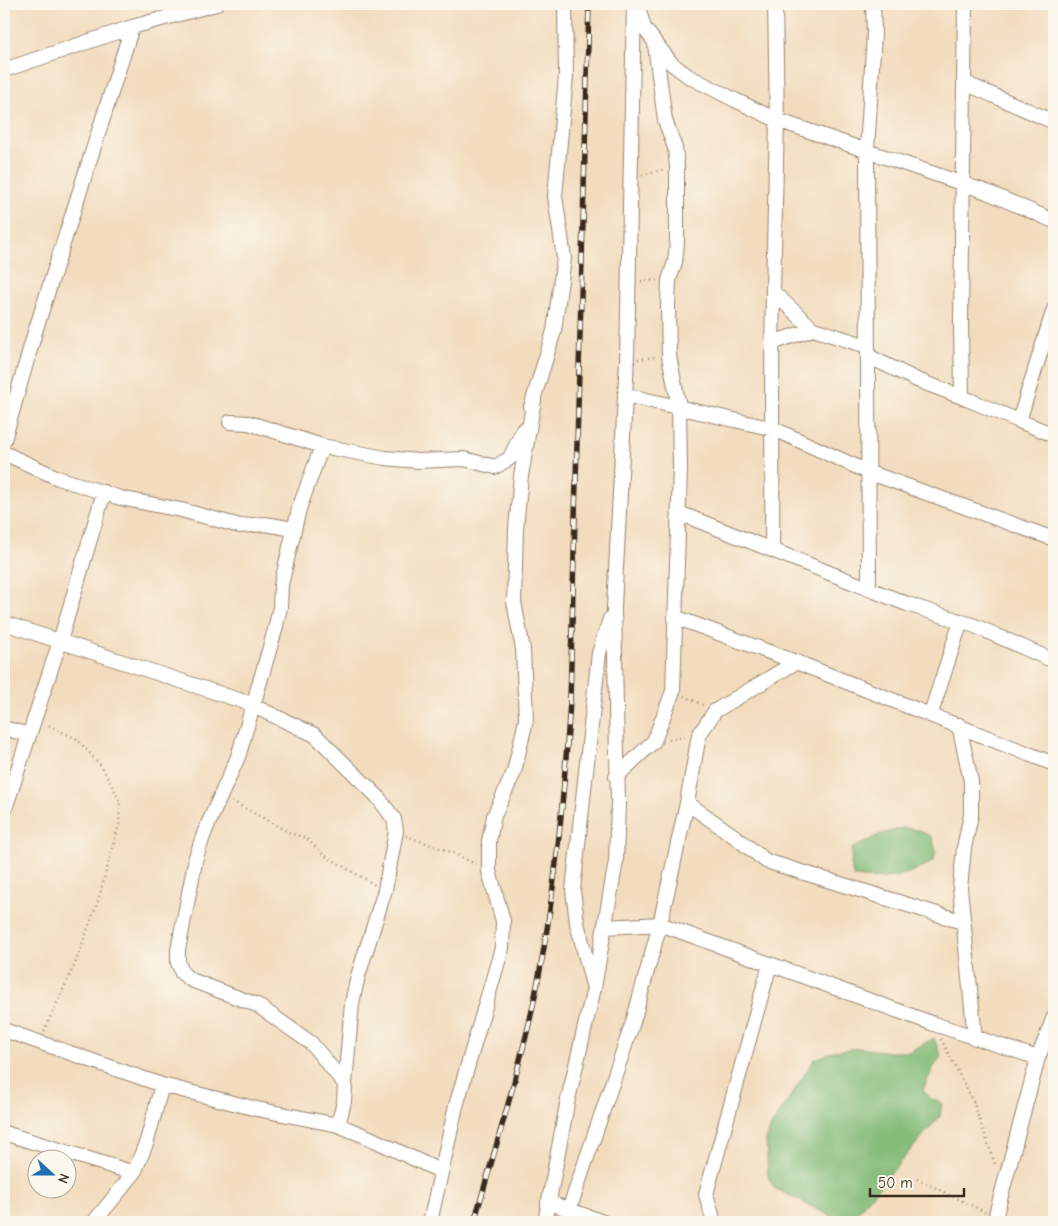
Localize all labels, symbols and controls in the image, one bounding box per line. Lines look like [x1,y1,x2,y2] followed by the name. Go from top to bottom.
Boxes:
[28,1148,78,1198] north arrow
[870,1166,964,1198] scale bar
[54,1171,73,1186] text: N
[878,1174,913,1192] text: 50 m

